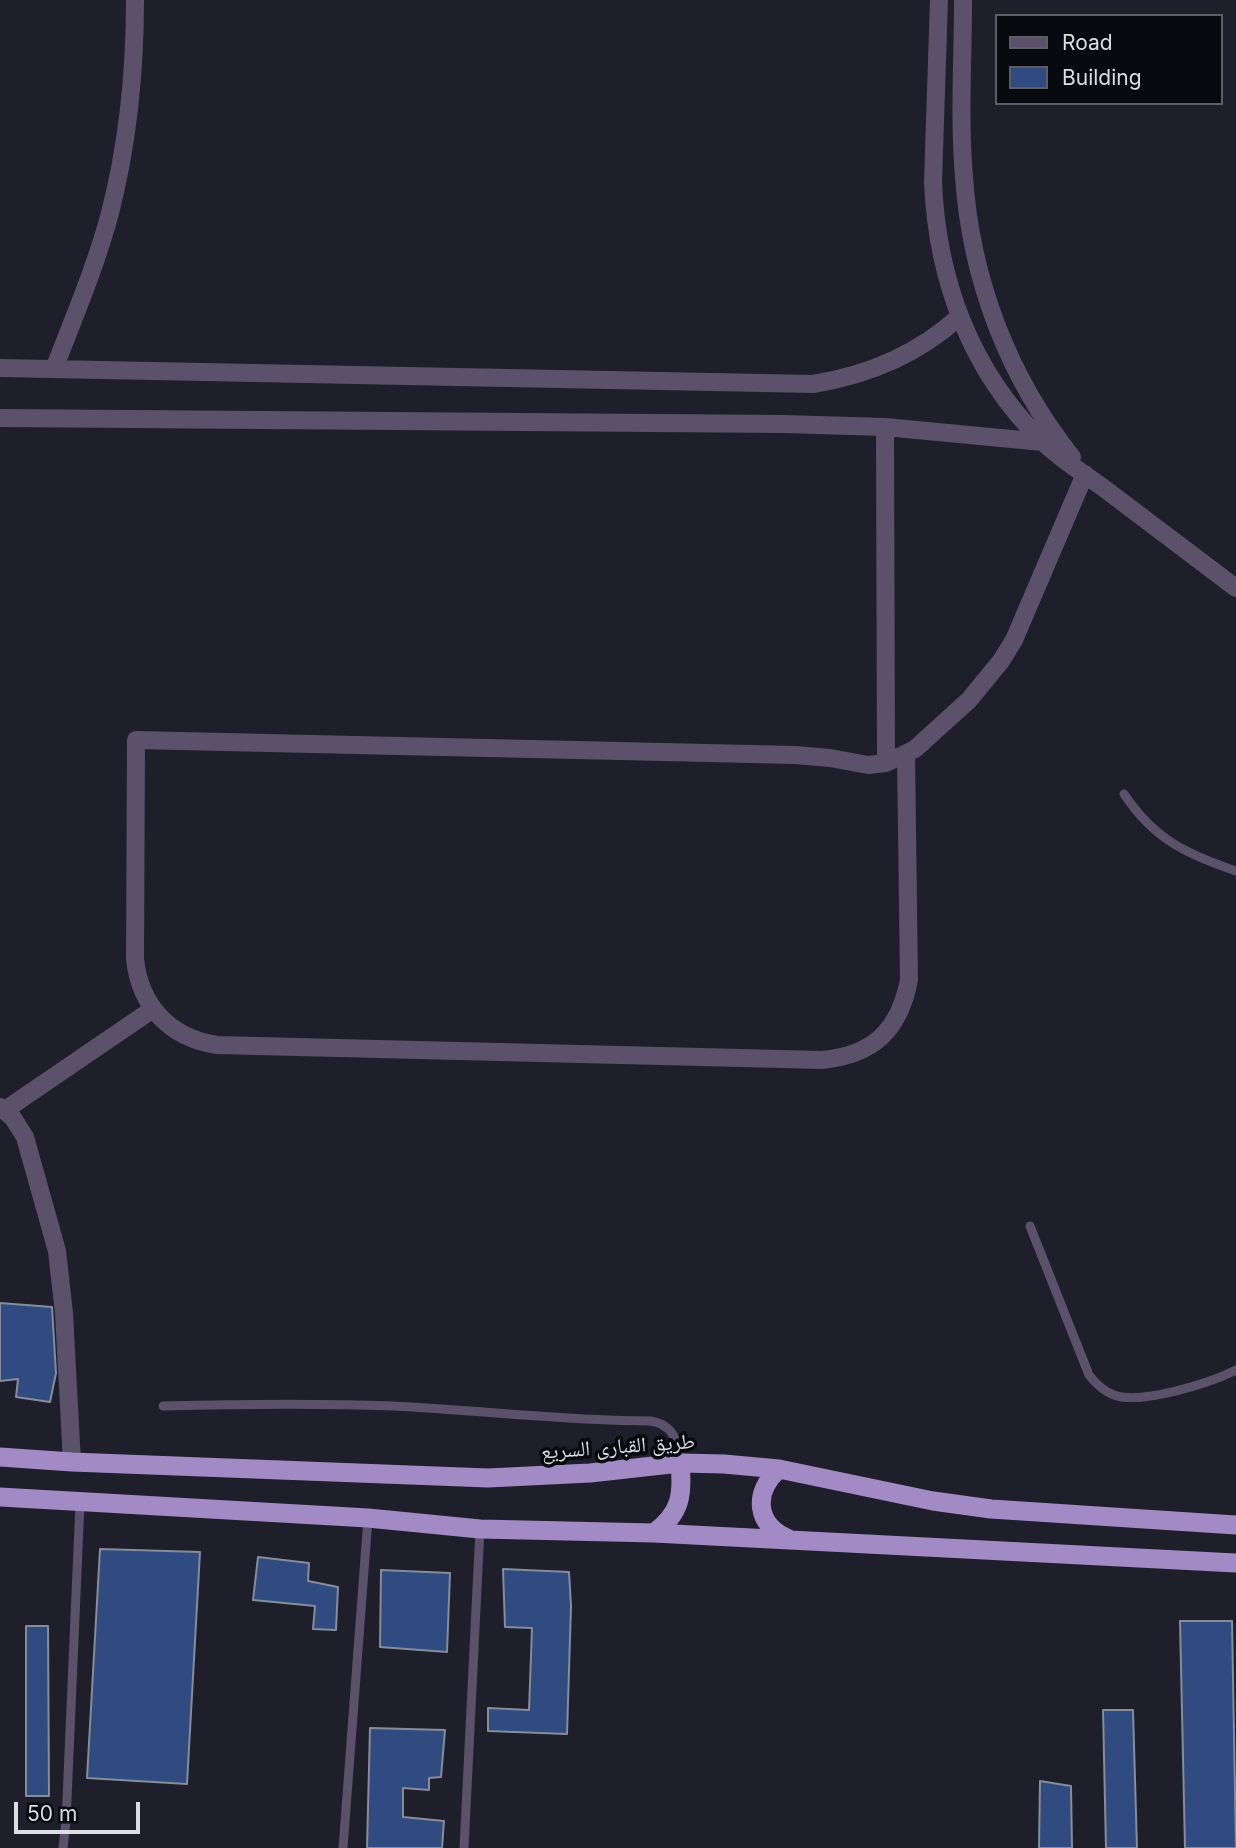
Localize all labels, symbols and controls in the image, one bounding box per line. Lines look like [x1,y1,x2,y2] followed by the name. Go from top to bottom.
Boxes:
[995,14,1222,105] legend
[1062,30,1113,55] text: Road
[1062,65,1142,90] text: Building
[540,1429,696,1465] street label: طريق القبارى السريع
[18,1788,144,1832] scale bar
[27,1801,77,1826] text: 50 m

